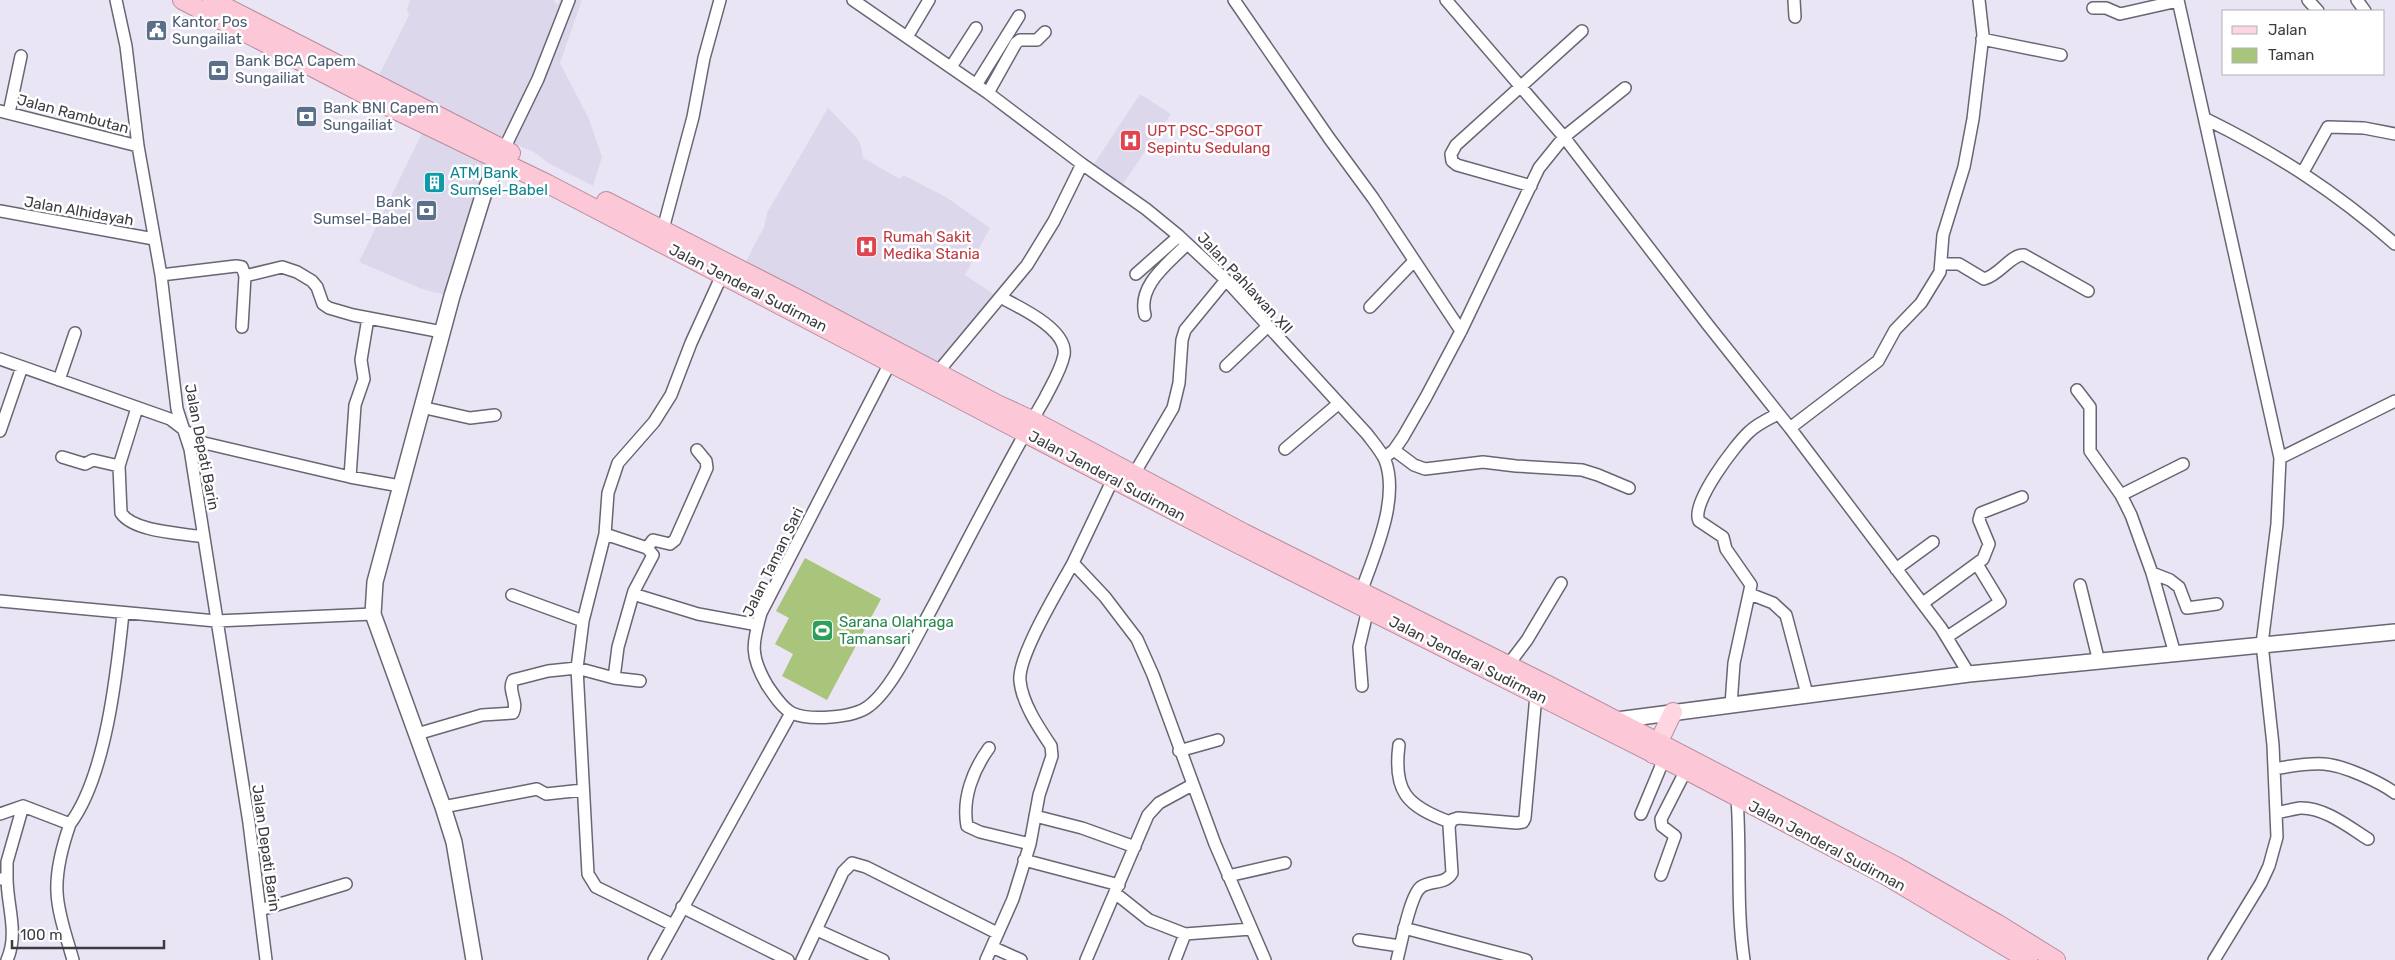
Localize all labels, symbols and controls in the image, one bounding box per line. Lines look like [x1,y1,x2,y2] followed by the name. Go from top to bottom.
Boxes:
[2222,10,2385,75] legend
[172,13,248,48] place label: Kantor Pos Sungailiat
[144,19,168,43] public building icon: Kantor Pos Sungailiat
[2268,21,2307,39] text: Jalan
[2268,46,2314,64] text: Taman
[235,52,356,87] place label: Bank BCA Capem Sungailiat
[207,58,231,82] bank icon: Bank BCA Capem Sungailiat
[15,90,131,138] street label: Jalan Rambutan
[323,99,439,134] place label: Bank BNI Capem Sungailiat
[295,105,319,129] bank icon: Bank BNI Capem Sungailiat
[1147,122,1271,157] place label: UPT PSC-SPGOT Sepintu Sedulang
[1119,128,1143,152] hospital icon: UPT PSC-SPGOT Sepintu Sedulang
[450,164,548,199] place label: ATM Bank Sumsel-Babel
[422,170,446,194] building icon: ATM Bank Sumsel-Babel
[23,193,135,229] street label: Jalan Alhidayah
[313,193,411,228] place label: Bank Sumsel-Babel
[415,199,439,223] bank icon: Bank Sumsel-Babel
[883,228,980,263] place label: Rumah Sakit Medika Stania
[1193,229,1297,337] street label: Jalan Pahlawan XII
[855,234,879,258] hospital icon: Rumah Sakit Medika Stania
[666,240,830,336] street label: Jalan Jenderal Sudirman
[181,382,223,512] street label: Jalan Depati Barin
[1025,427,1189,525] street label: Jalan Jenderal Sudirman
[739,505,807,619] street label: Jalan Taman Sari
[1386,612,1550,708] street label: Jalan Jenderal Sudirman
[839,613,954,648] place label: Sarana Olahraga Tamansari
[811,619,835,643] sports icon: Sarana Olahraga Tamansari
[248,783,284,913] street label: Jalan Depati Barin
[1745,797,1909,895] street label: Jalan Jenderal Sudirman
[12,918,165,950] scale bar
[20,926,62,944] text: 100 m

